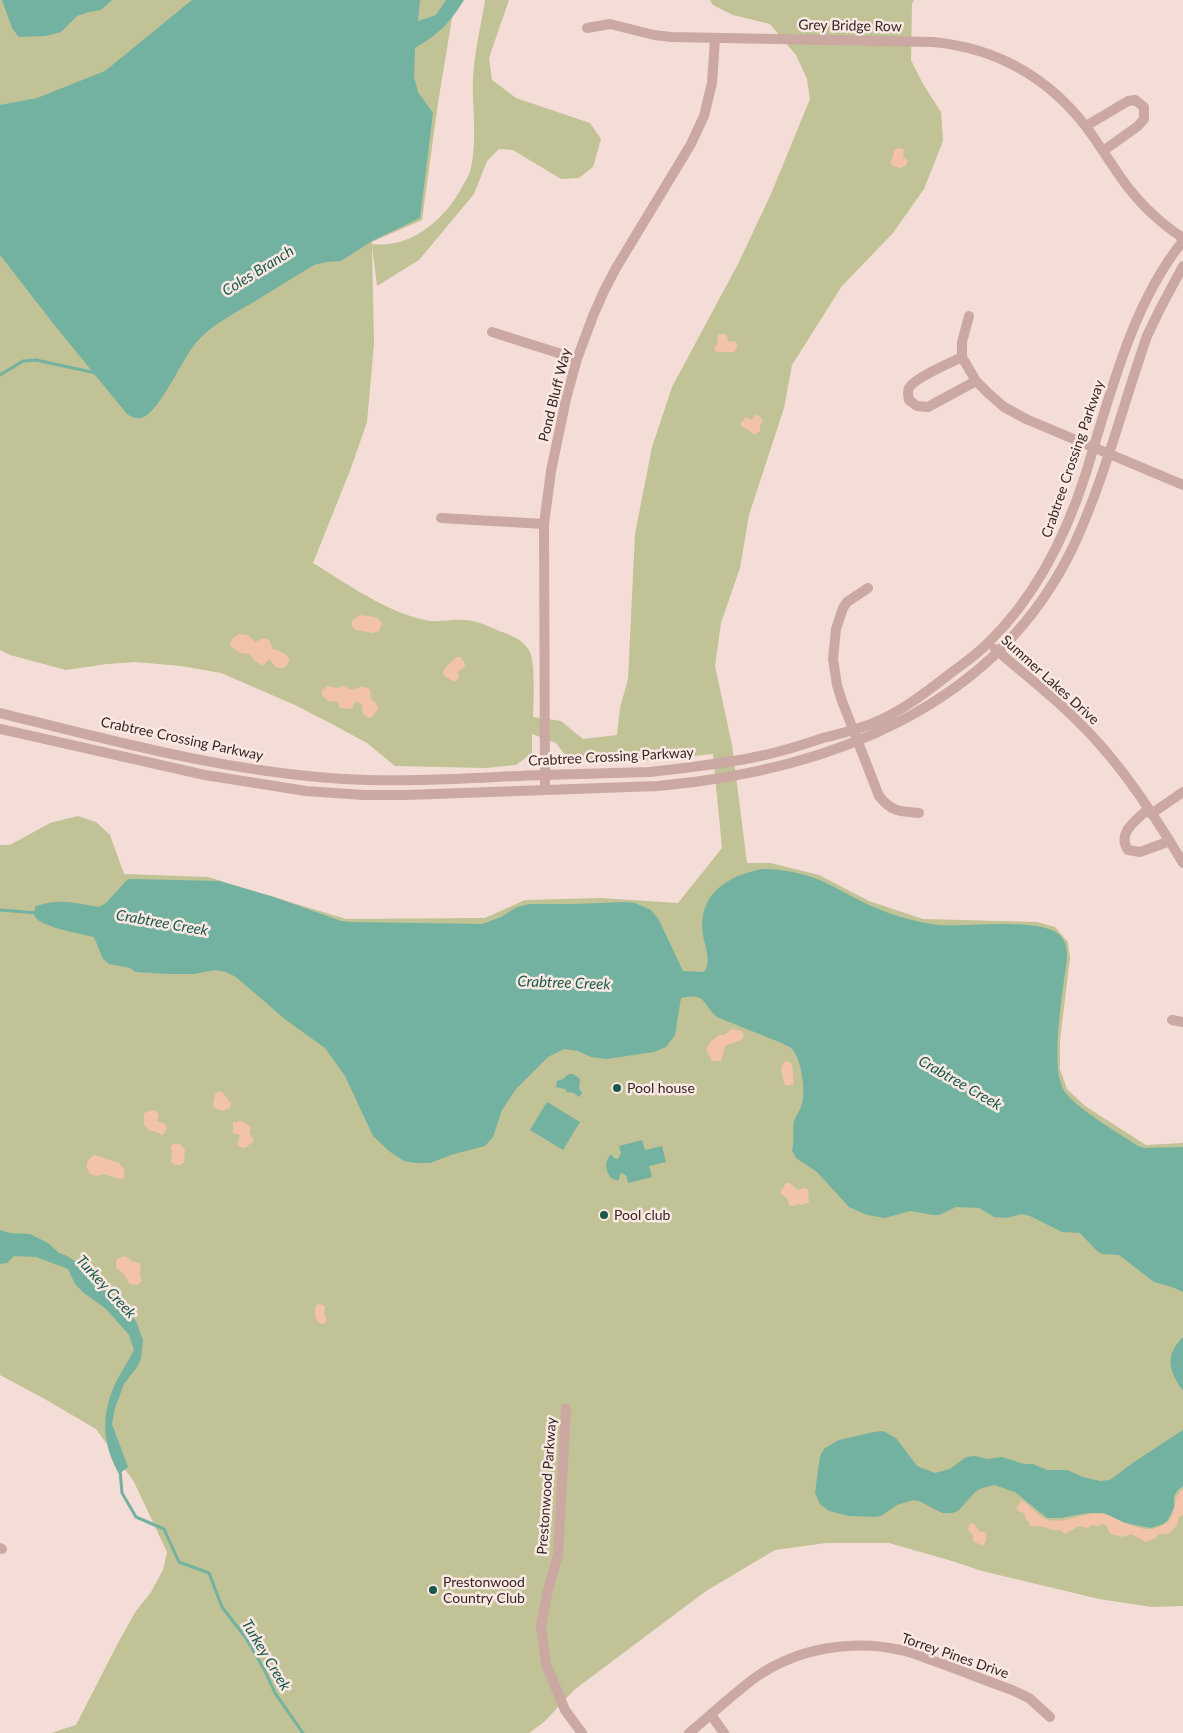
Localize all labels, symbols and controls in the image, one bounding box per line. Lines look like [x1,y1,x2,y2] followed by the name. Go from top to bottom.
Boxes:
[798,17,902,35] street label: Grey Bridge Row
[219,242,297,300] water label: Coles Branch
[535,346,575,444] street label: Pond Bluff Way
[1038,378,1108,540] street label: Crabtree Crossing Parkway
[998,632,1102,728] street label: Summer Lakes Drive
[99,714,265,764] street label: Crabtree Crossing Parkway
[528,744,694,770] street label: Crabtree Crossing Parkway
[115,906,209,940] water label: Crabtree Creek
[517,972,611,994] water label: Crabtree Creek
[915,1052,1005,1114] water label: Crabtree Creek
[627,1080,695,1096] place label: Pool house
[611,1082,623,1094] marker: Pool house
[614,1207,670,1223] place label: Pool club
[598,1209,610,1221] marker: Pool club
[72,1252,140,1322] water label: Turkey Creek
[534,1417,560,1555] street label: Prestonwood Parkway
[443,1574,525,1606] place label: Prestonwood Country Club
[427,1584,439,1596] marker: Prestonwood Country Club
[238,1616,294,1694] water label: Turkey Creek
[899,1630,1011,1682] street label: Torrey Pines Drive

